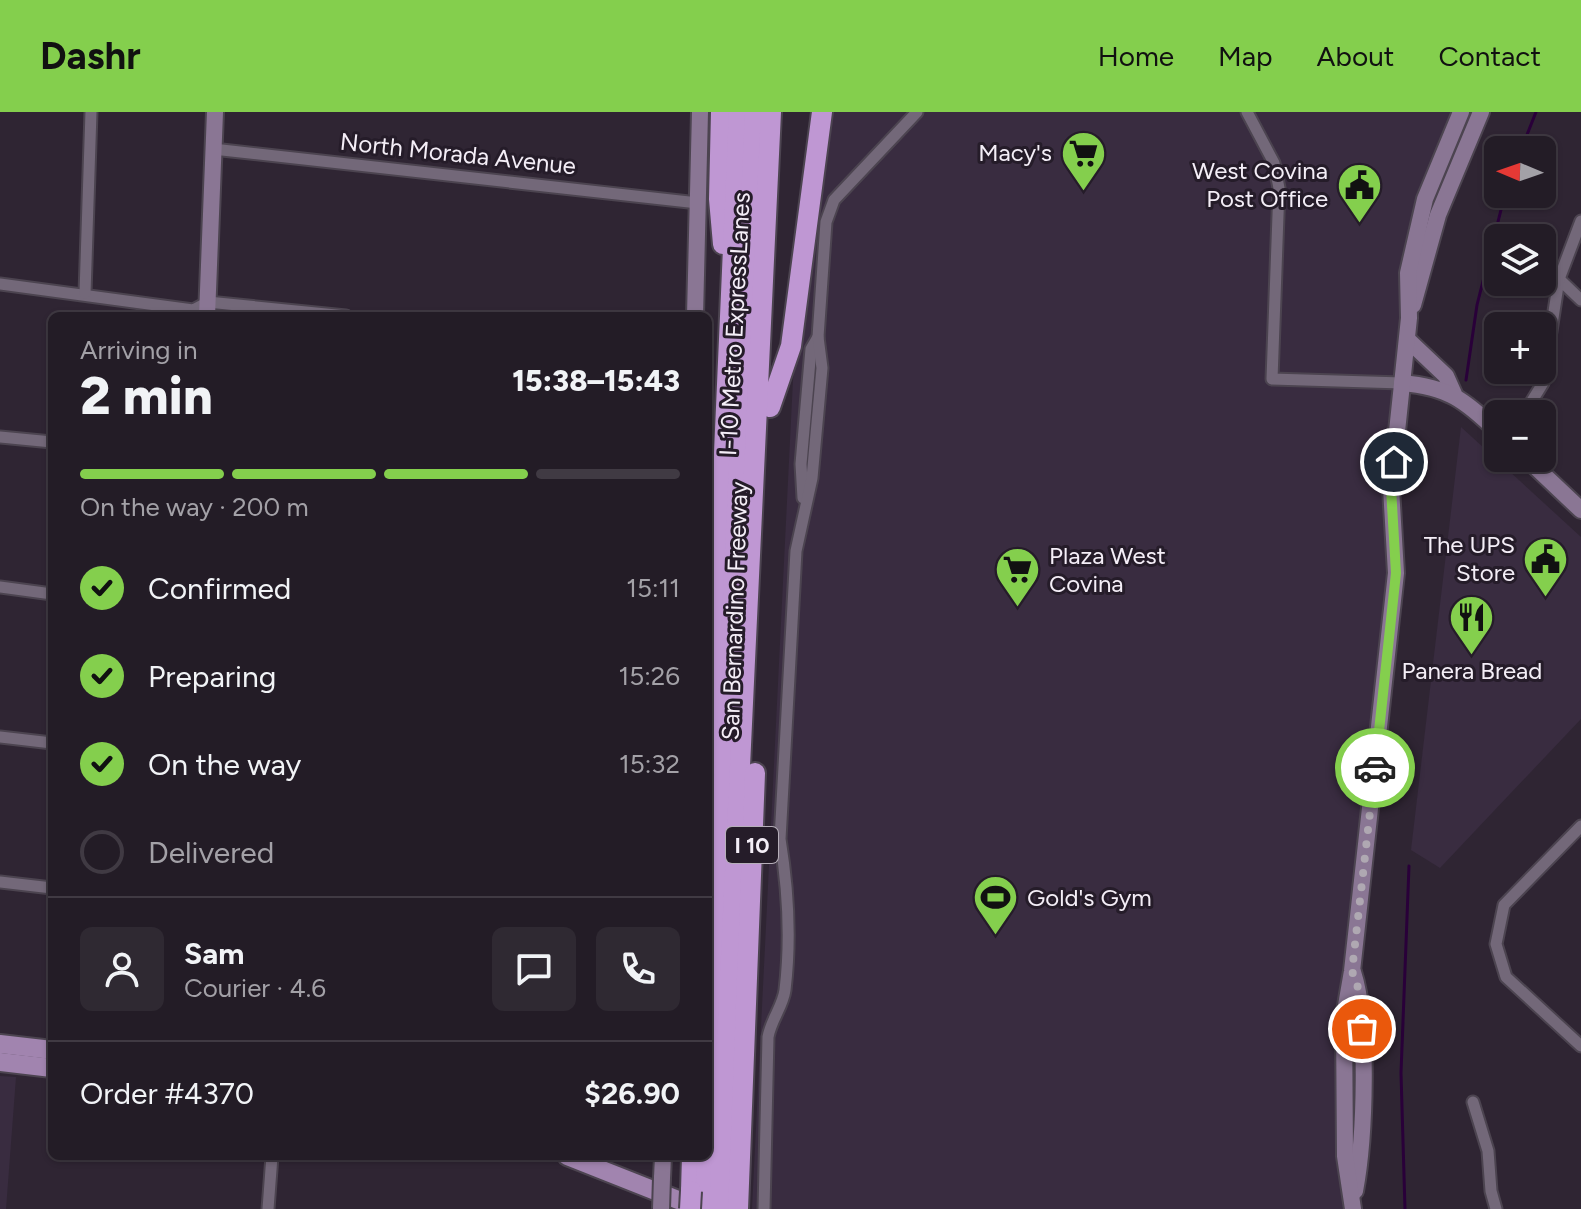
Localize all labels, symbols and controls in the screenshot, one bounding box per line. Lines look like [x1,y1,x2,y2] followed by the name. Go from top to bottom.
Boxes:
[40,33,141,79] text: Dashr
[1098,39,1174,73] text: Home
[1218,39,1273,73] text: Map
[1317,39,1394,73] text: About
[1438,39,1541,73] text: Contact
[339,127,577,180] street label: North Morada Avenue
[1059,129,1107,192] supermarket icon: Macy's
[1484,136,1556,208] north arrow
[1484,136,1556,472] map controls
[978,138,1052,167] place label: Macy's
[1192,156,1328,213] place label: West Covina Post Office
[1335,161,1383,224] public building icon: West Covina Post Office
[713,191,756,457] street label: I-10 Metro ExpressLanes
[1484,224,1556,296] button: layers
[1484,312,1556,384] button: +
[80,334,198,366] text: Arriving in
[512,362,680,399] text: 15:38–15:43
[80,365,213,427] text: 2 min
[1484,400,1556,472] button: −
[1360,428,1428,496] pin
[1372,440,1416,484] icon: home
[715,481,754,741] street label: San Bernardino Freeway
[80,491,309,523] text: On the way · 200 m
[1424,530,1515,587] place label: The UPS Store
[1522,535,1570,598] public building icon: The UPS Store
[1049,541,1166,598] place label: Plaza West Covina
[994,546,1042,609] supermarket icon: Plaza West Covina
[80,566,124,610] icon: check
[148,570,291,607] text: Confirmed
[626,572,680,604] text: 15:11
[1448,593,1496,656] restaurant icon: Panera Bread
[80,654,124,698] icon: check
[1402,656,1542,685] place label: Panera Bread
[148,658,276,695] text: Preparing
[618,660,680,692] text: 15:26
[1335,728,1415,808] courier
[80,742,124,786] icon: check
[148,746,301,783] text: On the way
[1353,746,1397,790] icon: car
[619,748,680,780] text: 15:32
[726,827,778,863] road number: I 10
[148,834,274,871] text: Delivered
[972,874,1020,937] sports icon: Gold's Gym
[1027,883,1152,912] place label: Gold's Gym
[80,927,164,1011] button: person
[492,927,576,1011] button: chat
[596,927,680,1011] button: phone
[184,935,244,972] text: Sam
[184,972,326,1004] text: Courier · 4.6
[1328,995,1396,1063] pin
[1340,1007,1384,1051] icon: bag
[80,1075,254,1112] text: Order #4370
[584,1075,680,1112] text: $26.90

